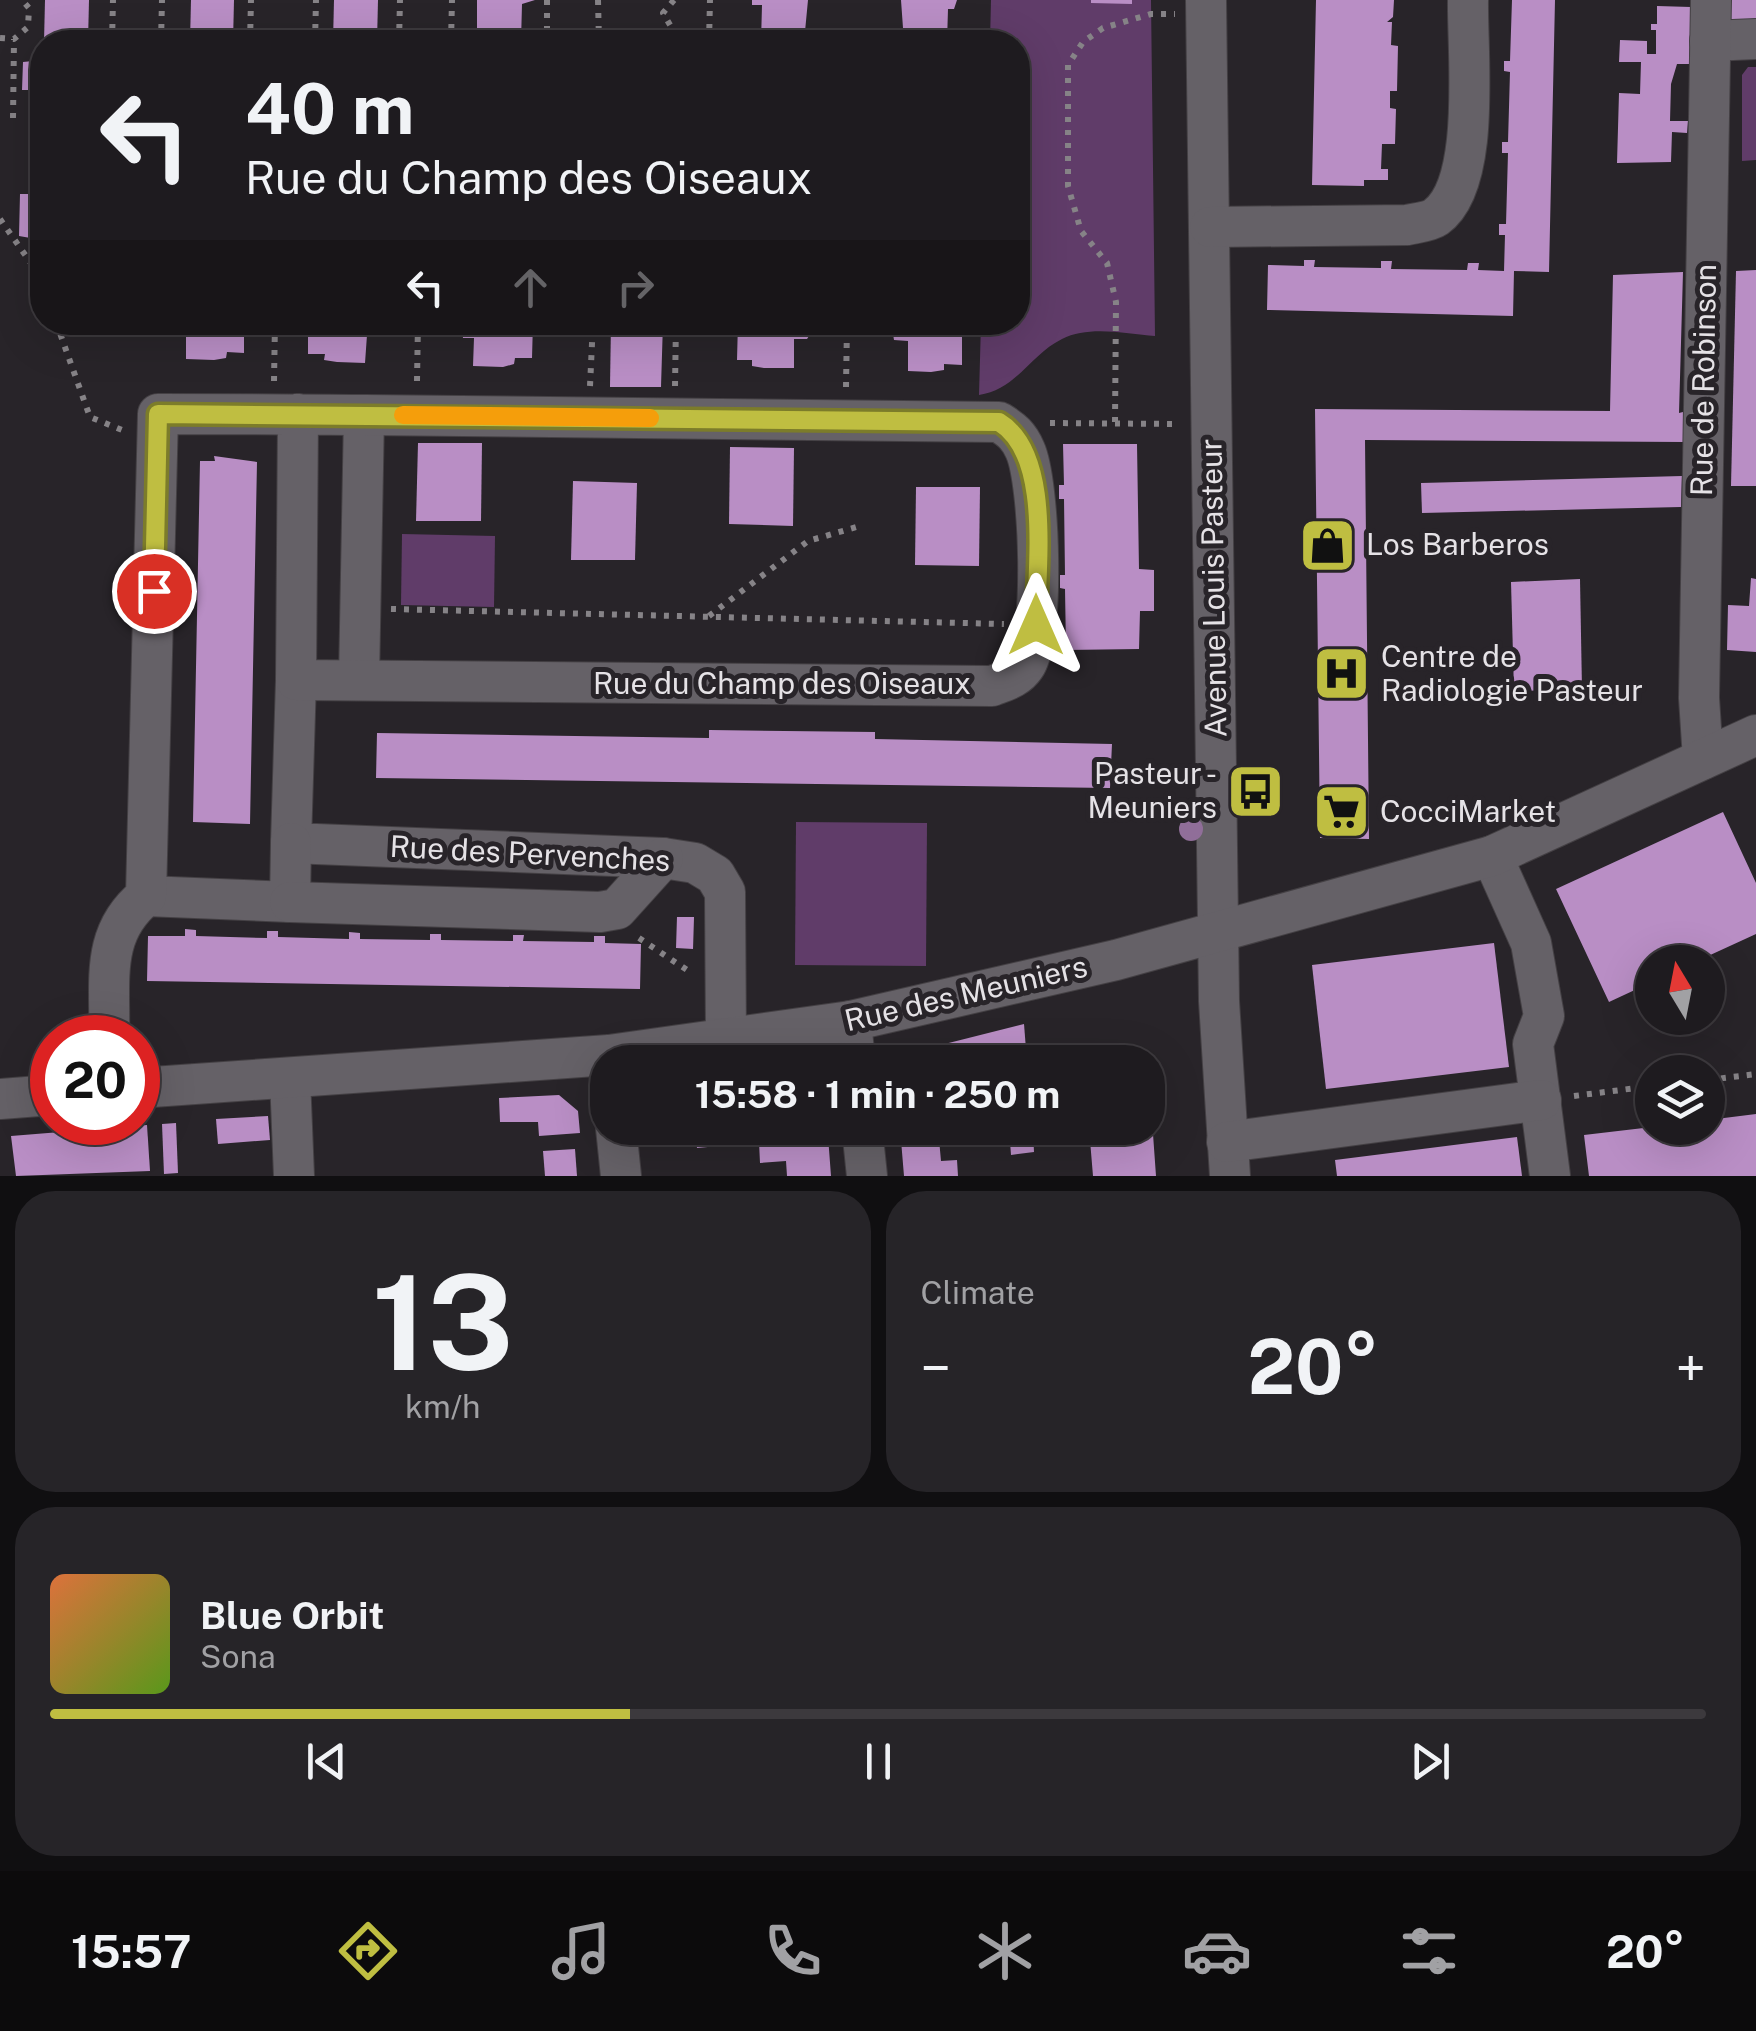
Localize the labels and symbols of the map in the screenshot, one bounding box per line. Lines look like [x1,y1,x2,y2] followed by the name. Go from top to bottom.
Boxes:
[1683,264,1723,496] street label: Rue de Robinson
[1192,438,1234,738] street label: Avenue Louis Pasteur
[1297,515,1357,575] shop icon: Los Barberos
[1366,526,1549,562] place label: Los Barberos
[112,549,197,634] pin
[984,573,1088,677] position arrow
[1381,638,1643,708] place label: Centre de Radiologie Pasteur
[1312,644,1372,704] hospital icon: Centre de Radiologie Pasteur
[593,665,971,701] street label: Rue du Champ des Oiseaux
[1088,755,1217,825] place label: Pasteur - Meuniers
[1226,761,1286,821] bus stop icon: Pasteur - Meuniers
[1311,782,1371,842] supermarket icon: CocciMarket
[1380,793,1556,829] place label: CocciMarket
[389,828,671,878] street label: Rue des Pervenches
[1635,945,1725,1035] north arrow
[841,948,1091,1038] street label: Rue des Meuniers
[30,1015,160,1145] speed limit sign: 20

